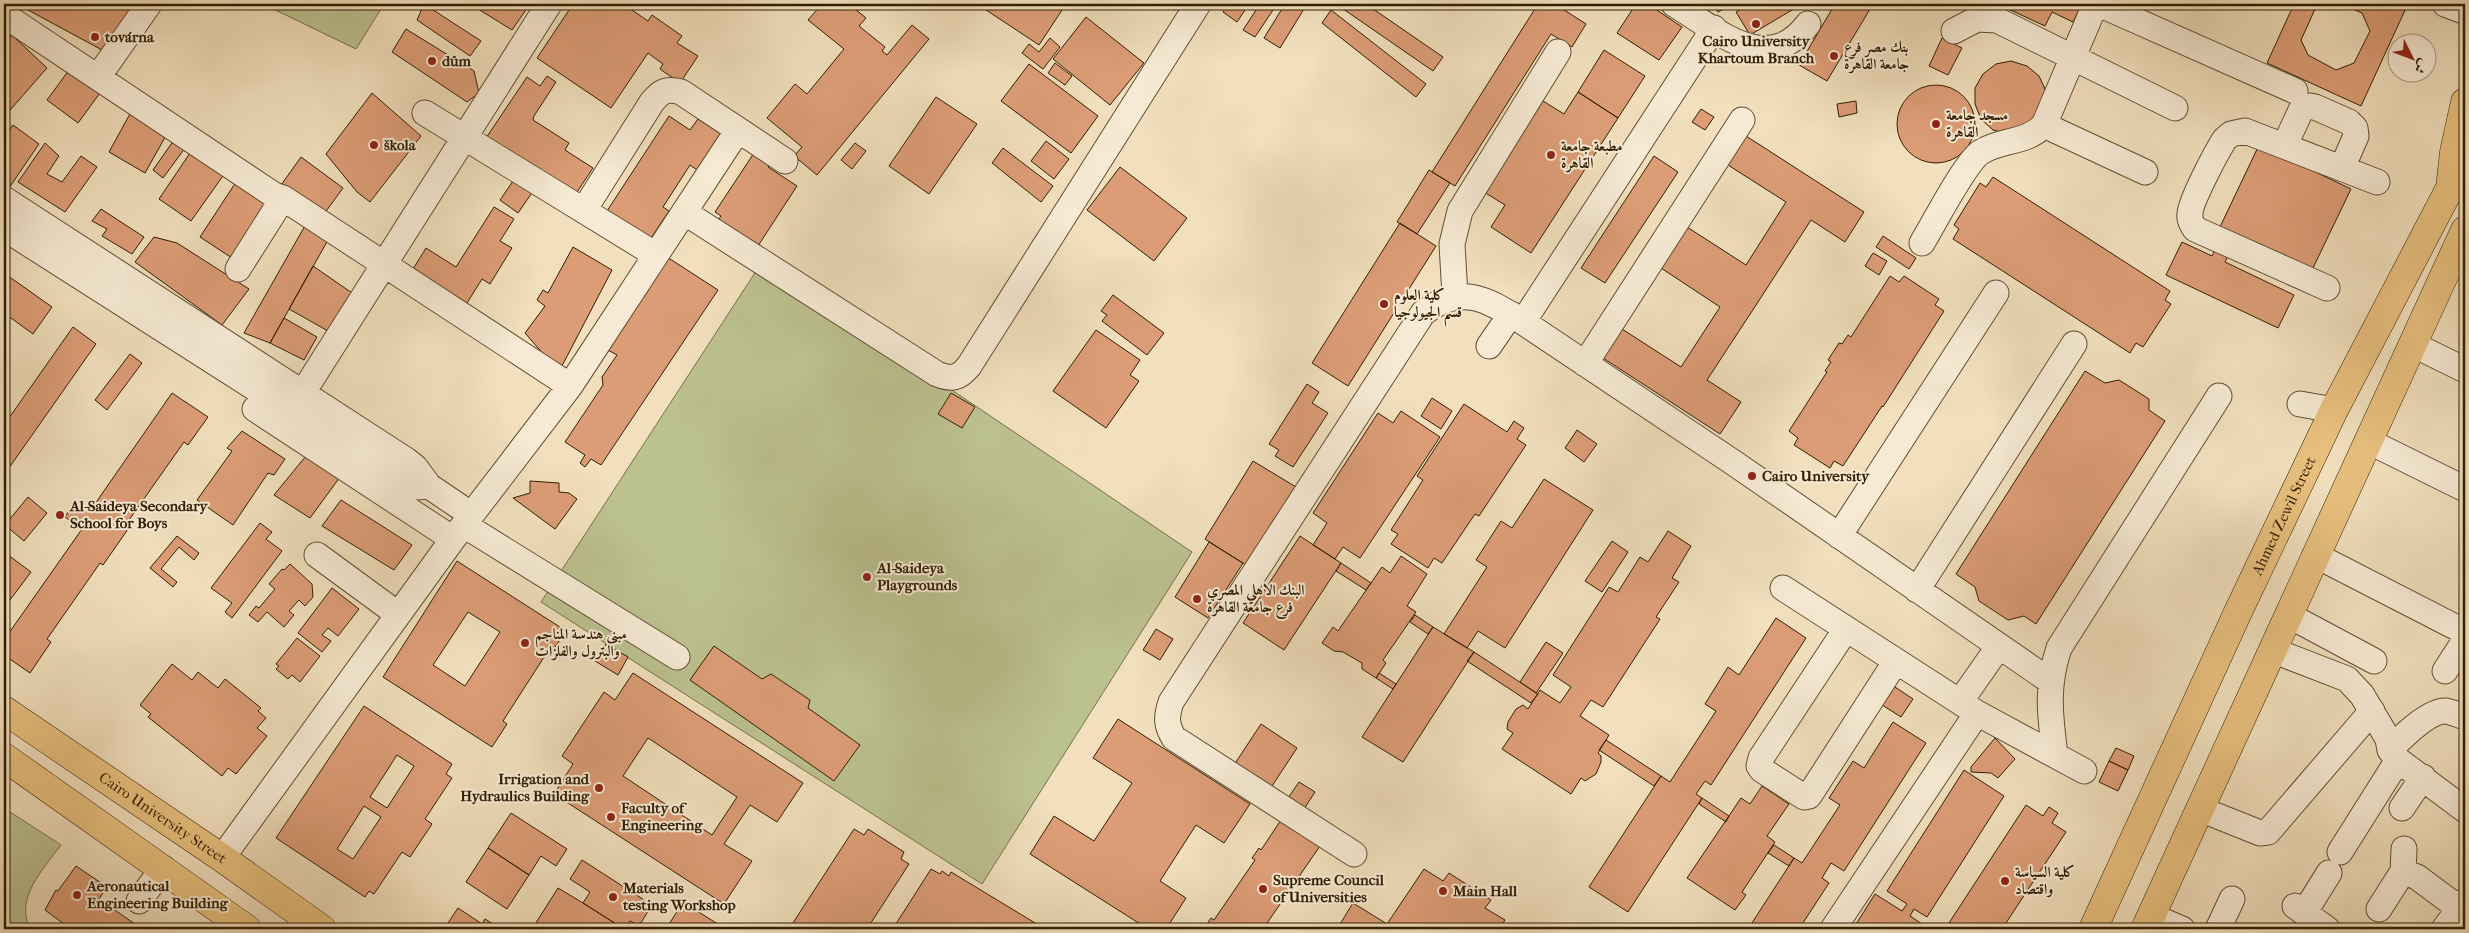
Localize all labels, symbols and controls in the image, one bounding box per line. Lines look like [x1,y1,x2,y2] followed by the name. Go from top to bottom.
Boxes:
[1750,18,1762,30] marker: Cairo University Khartoum Branch
[104,28,155,46] place label: továrna
[89,31,101,43] marker: továrna
[1698,32,1815,67] place label: Cairo University Khartoum Branch
[2386,32,2436,82] north arrow
[1844,38,1909,74] place label: بنك مصر فرع جامعة القاهرة
[1828,50,1840,62] marker: بنك مصر فرع جامعة القاهرة
[442,52,472,70] place label: dům
[426,55,438,67] marker: dům
[2410,56,2432,77] text: ش
[1946,106,2008,142] place label: مسجد جامعة القاهرة
[1930,118,1942,130] marker: مسجد جامعة القاهرة
[384,136,417,154] place label: škola
[1561,137,1623,173] place label: مطبعة جامعة القاهرة
[368,139,380,151] marker: škola
[1545,149,1557,161] marker: مطبعة جامعة القاهرة
[1394,286,1462,327] place label: كلية العلوم قسم الجيولوجيا
[1378,298,1390,310] marker: كلية العلوم قسم الجيولوجيا
[2247,453,2320,579] street label: Ahmed Zewil Street
[1762,467,1870,485] place label: Cairo University
[1746,470,1758,482] marker: Cairo University
[69,497,209,532] place label: Al-Saideya Secondary School for Boys
[54,509,66,521] marker: Al-Saideya Secondary School for Boys
[876,559,958,594] place label: Al-Saideya Playgrounds
[861,571,873,583] marker: Al-Saideya Playgrounds
[1207,581,1305,619] place label: البنك الاهلي المصري فرع جامعة القاهرة
[1191,593,1203,605] marker: البنك الاهلي المصري فرع جامعة القاهرة
[535,625,627,661] place label: مبنى هندسة المناجم والبترول والفلزات
[519,637,531,649] marker: مبنى هندسة المناجم والبترول والفلزات
[96,768,231,868] street label: Cairo University Street
[460,770,590,805] place label: Irrigation and Hydraulics Building
[593,782,605,794] marker: Irrigation and Hydraulics Building
[620,799,703,834] place label: Faculty of Engineering
[605,811,617,823] marker: Faculty of Engineering
[2015,863,2075,898] place label: كلية السياسة واقتصاد
[1273,871,1385,906] place label: Supreme Council of Universities
[1999,875,2011,887] marker: كلية السياسة واقتصاد
[86,877,229,912] place label: Aeronautical Engineering Building
[622,879,736,914] place label: Materials testing Workshop
[1452,882,1518,900] place label: Main Hall
[1257,883,1269,895] marker: Supreme Council of Universities
[1437,885,1449,897] marker: Main Hall
[71,889,83,901] marker: Aeronautical Engineering Building
[607,891,619,903] marker: Materials testing Workshop

